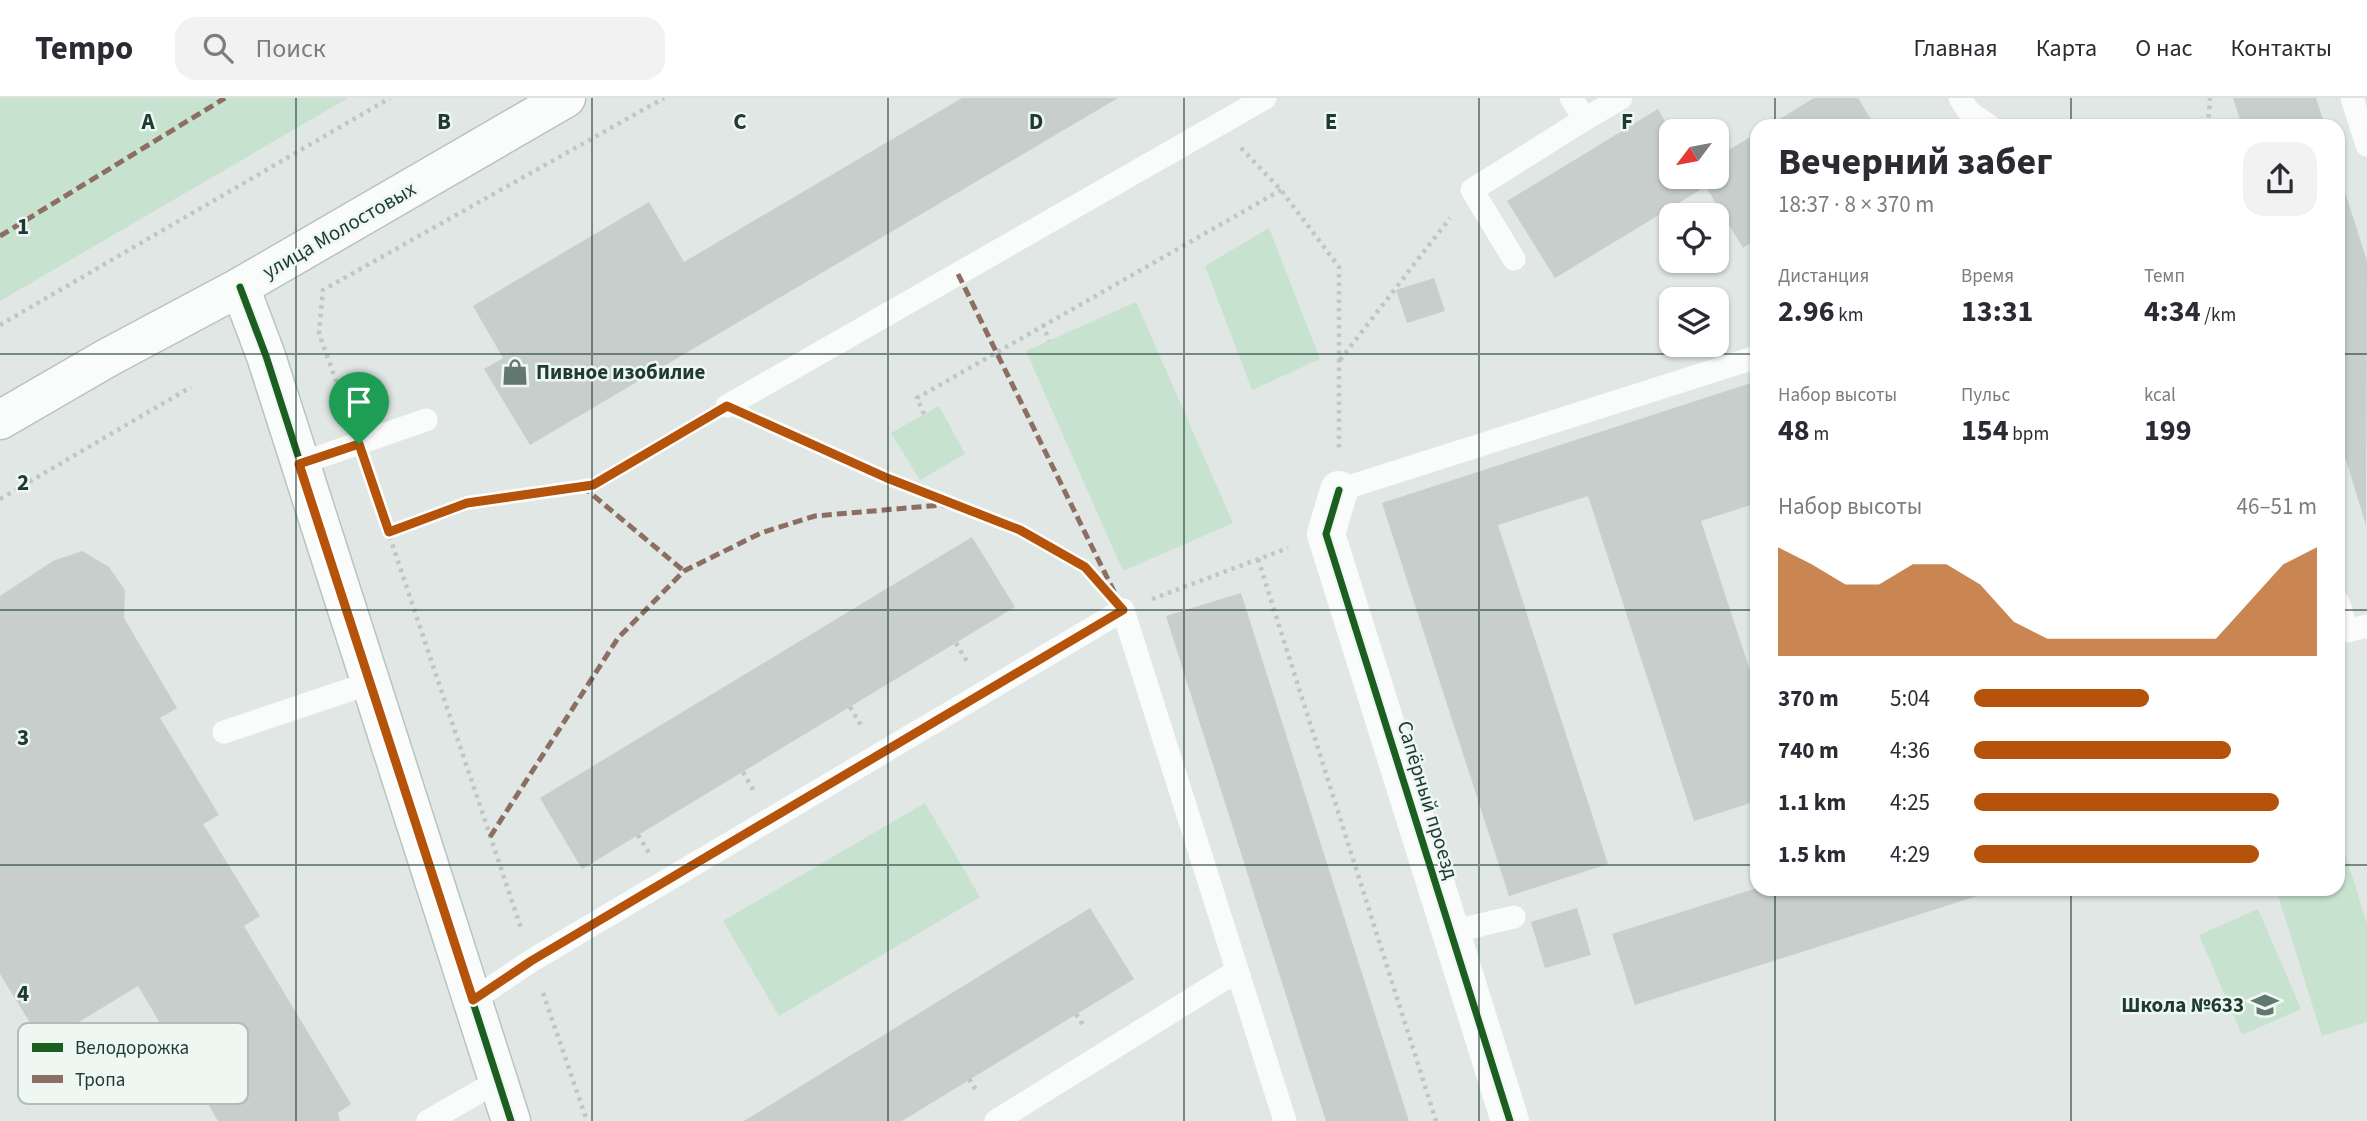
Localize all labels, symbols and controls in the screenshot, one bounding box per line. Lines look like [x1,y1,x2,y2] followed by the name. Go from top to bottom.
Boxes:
[175,17,665,80] search box
[35,25,133,72] text: Tempo
[199,29,237,67] icon: search
[255,30,326,67] text: Поиск
[1913,31,1998,66] text: Главная
[2036,31,2097,66] text: Карта
[2135,31,2192,66] text: О нас
[2230,31,2332,66] text: Контакты
[140,105,155,138] text: A
[437,105,451,138] text: B
[733,105,747,138] text: C
[1029,105,1043,138] text: D
[1325,105,1337,138] text: E
[1621,105,1633,138] text: F
[1659,119,1729,189] north arrow
[1659,119,1729,357] map controls
[1778,135,2053,189] text: Вечерний забег
[2243,142,2317,216] button: share
[257,174,422,286] street label: улица Молостовых
[1778,188,1934,221] text: 18:37 · 8 × 370 m
[1659,203,1729,273] button: locate
[17,210,29,243] text: 1
[1778,263,1869,290] text: Дистанция
[1961,263,2014,290] text: Время
[2144,263,2185,290] text: Темп
[1659,287,1729,357] button: layers
[1778,290,1835,333] text: 2.96
[1961,290,2033,333] text: 13:31
[2144,290,2201,333] text: 4:34
[1835,302,1864,329] text: km
[2201,302,2236,329] text: /km
[500,357,530,387] shop icon: Пивное изобилие
[536,357,705,387] place label: Пивное изобилие
[329,372,389,444] pin
[1778,382,1897,409] text: Набор высоты
[1961,382,2010,409] text: Пульс
[2144,382,2176,409] text: kcal
[340,383,378,421] icon: arrive
[1778,409,1810,452] text: 48
[1961,409,2009,452] text: 154
[2144,409,2192,452] text: 199
[1810,421,1829,448] text: m
[2009,421,2049,448] text: bpm
[17,466,29,499] text: 2
[1778,490,1922,523] text: Набор высоты
[2237,490,2317,523] text: 46–51 m
[1778,682,1839,715] text: 370 m
[1890,682,1930,715] text: 5:04
[1390,717,1466,883] street label: Сапёрный проезд
[17,721,29,754] text: 3
[1778,734,1839,767] text: 740 m
[1890,734,1930,767] text: 4:36
[1778,786,1846,819] text: 1.1 km
[1890,786,1930,819] text: 4:25
[1778,838,1846,871] text: 1.5 km
[1890,838,1930,871] text: 4:29
[17,977,29,1010] text: 4
[2121,990,2244,1020] place label: Школа №633
[2250,990,2280,1020] school or university icon: Школа №633
[18,1023,248,1104] legend
[75,1035,189,1062] text: Велодорожка
[75,1067,125,1094] text: Тропа

